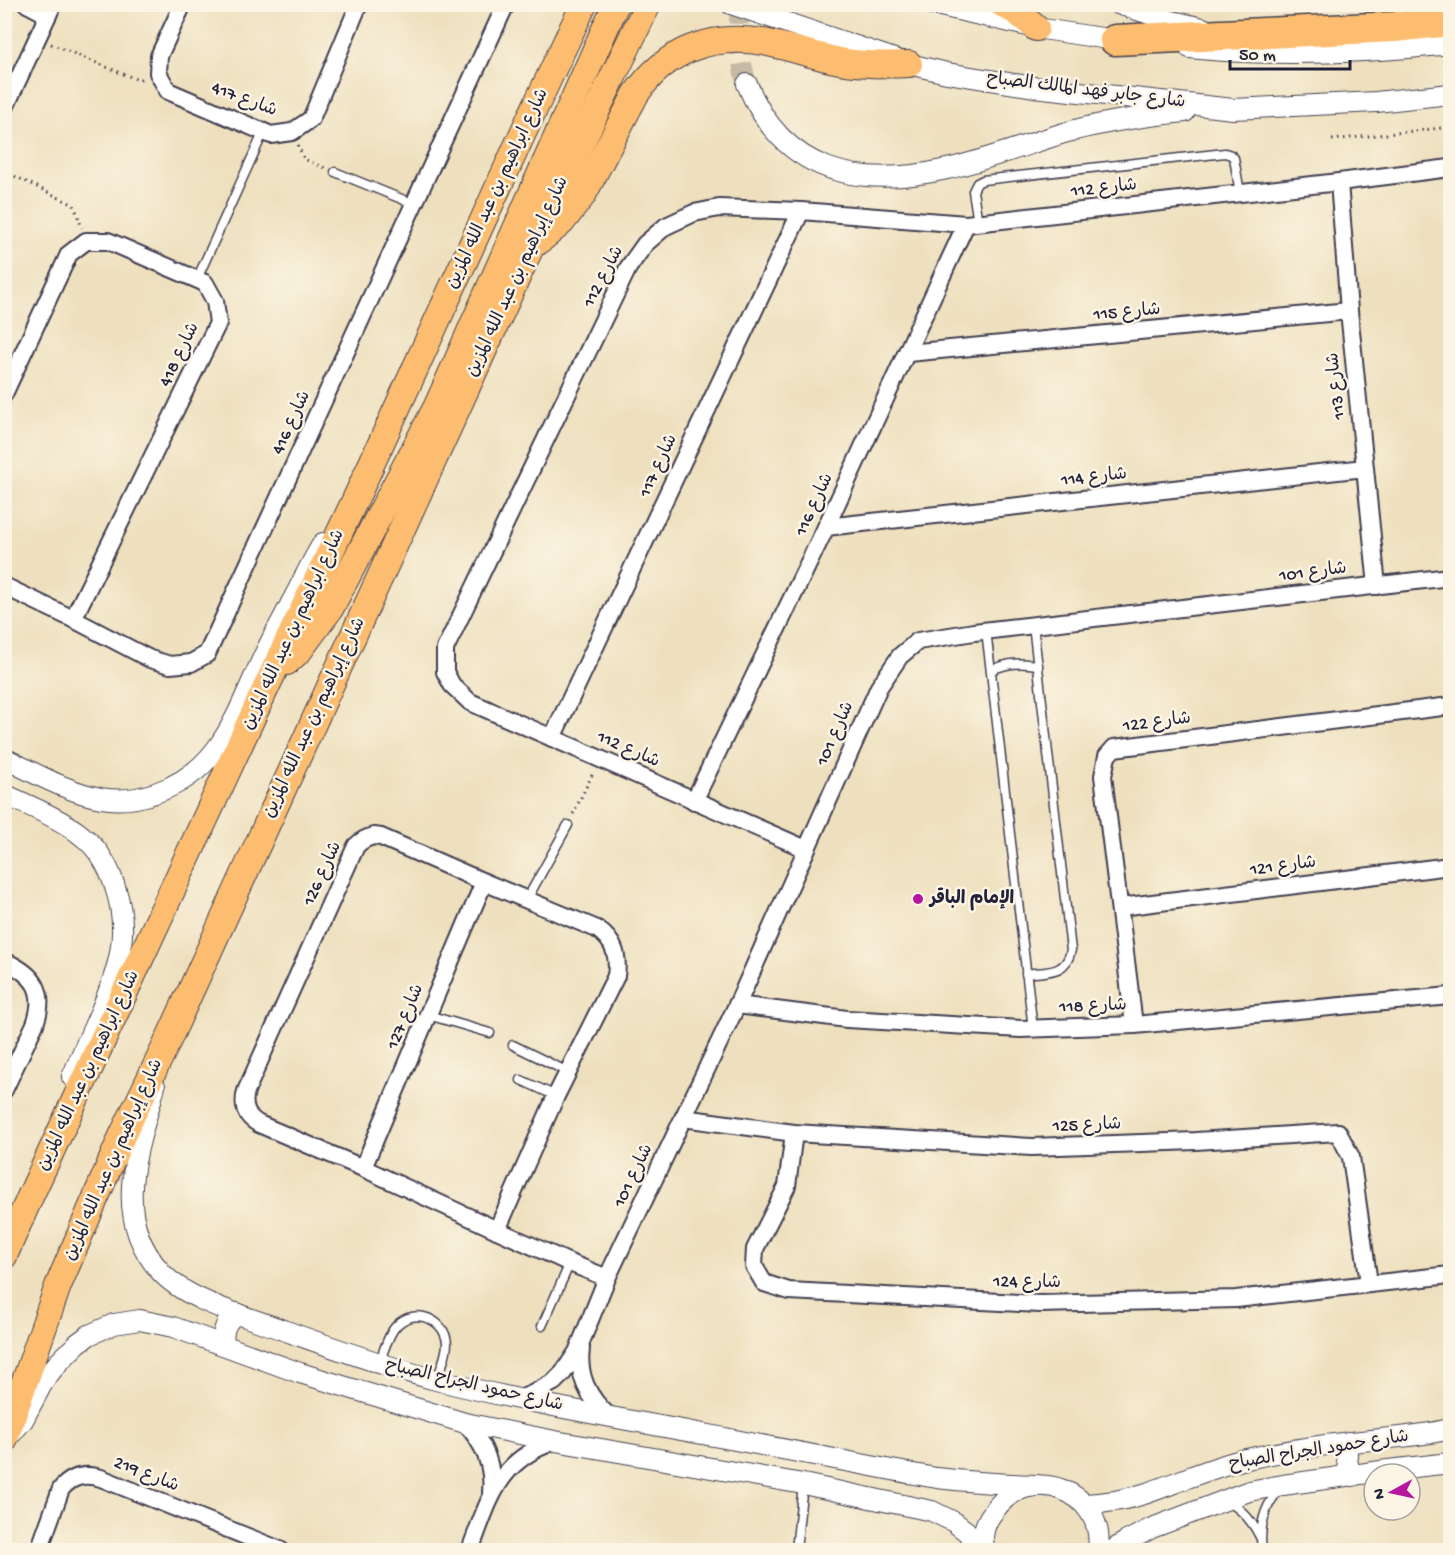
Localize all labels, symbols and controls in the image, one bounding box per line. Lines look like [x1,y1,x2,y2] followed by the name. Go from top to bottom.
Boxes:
[1230,33,1350,71] scale bar
[1239,46,1276,67] text: 50 m
[985,68,1187,114] street label: شارع جابر فهد المالك الصباح
[208,78,280,122] street label: شارع 417
[442,85,555,293] street label: شارع ابراهيم بن عبد الله المزين
[462,173,575,381] street label: شارع إبراهيم بن عبد الله المزين
[1069,175,1138,203] street label: شارع 112
[579,243,629,312] street label: شارع 112
[1092,300,1161,326] street label: شارع 115
[155,319,205,391] street label: شارع 418
[1323,352,1351,421] street label: شارع 113
[268,388,316,458] street label: شارع 416
[635,431,683,502] street label: شارع 117
[1059,464,1128,492] street label: شارع 114
[791,470,839,541] street label: شارع 116
[238,526,351,734] street label: شارع ابراهيم بن عبد الله المزين
[1277,558,1348,588] street label: شارع 101
[259,614,372,822] street label: شارع إبراهيم بن عبد الله المزين
[812,699,859,770] street label: شارع 101
[1121,708,1192,738] street label: شارع 122
[592,726,663,773] street label: شارع 112
[299,839,347,910] street label: شارع 126
[1248,853,1317,882] street label: شارع 121
[928,887,1014,911] place label: الإمام الباقر
[911,892,925,906] marker: الإمام الباقر
[33,967,146,1175] street label: شارع ابراهيم بن عبد الله المزين
[383,981,429,1054] street label: شارع 127
[1058,995,1127,1019] street label: شارع 118
[60,1056,169,1265] street label: شارع إبراهيم بن عبد الله المزين
[1051,1114,1122,1138] street label: شارع 125
[609,1141,658,1212] street label: شارع 101
[992,1272,1061,1294] street label: شارع 124
[383,1355,565,1417] street label: شارع حمود الجراح الصباح
[1228,1426,1410,1476] street label: شارع حمود الجراح الصباح
[110,1452,182,1498] street label: شارع 219
[1362,1462,1422,1522] north arrow
[1370,1487,1391,1500] text: N

